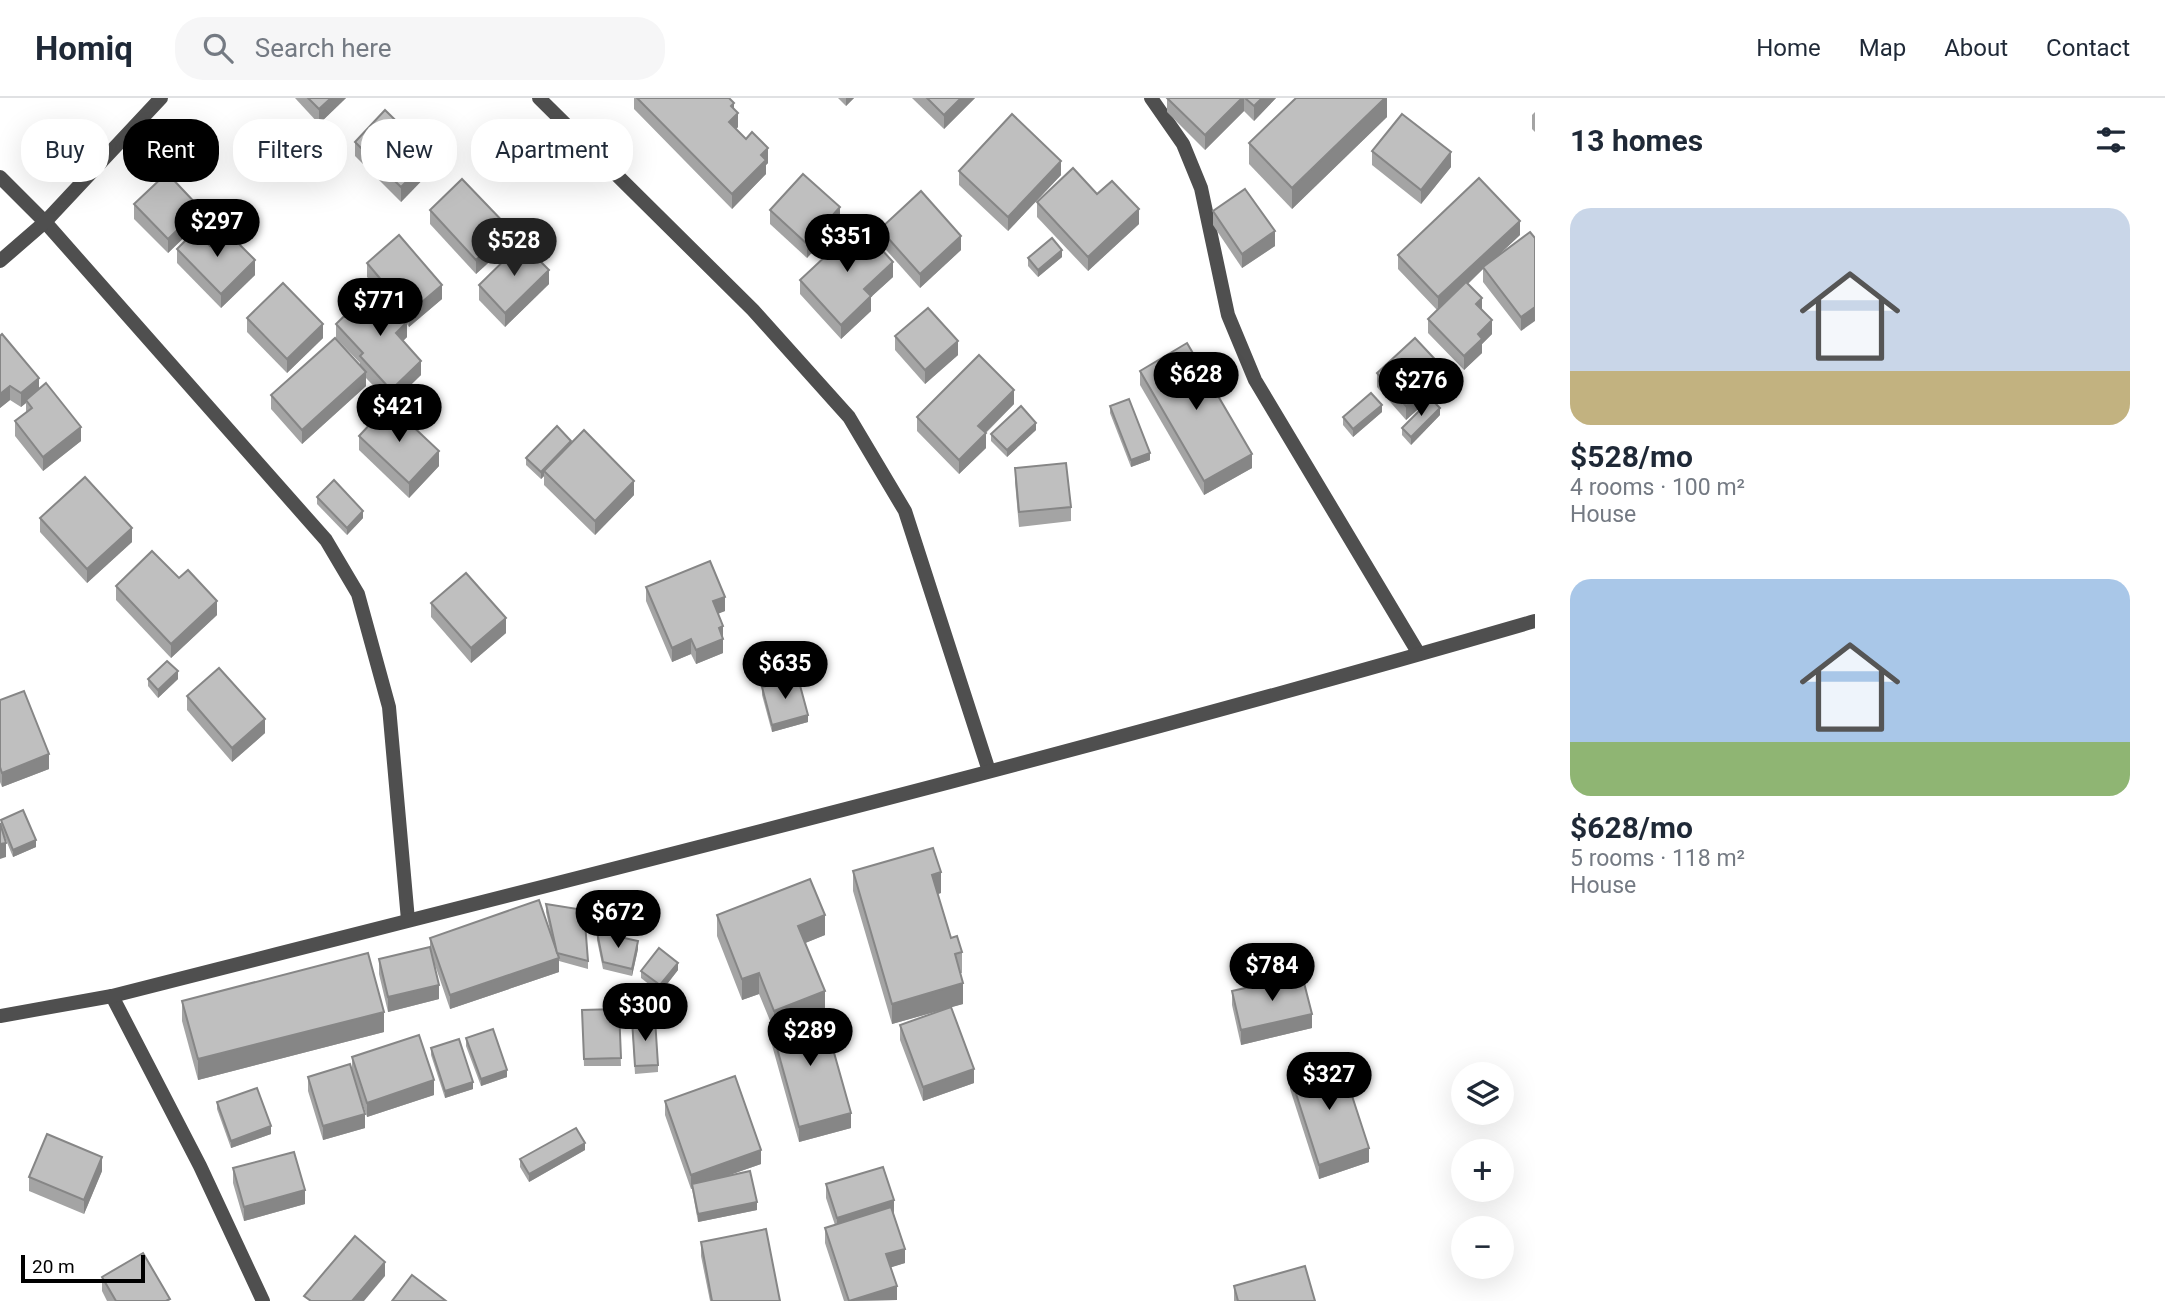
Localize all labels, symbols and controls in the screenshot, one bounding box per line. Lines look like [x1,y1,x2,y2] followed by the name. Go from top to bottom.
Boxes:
[175,17,665,80] search box
[35,29,133,68] text: Homiq
[199,29,237,67] icon: search
[255,33,392,63] text: Search here
[1756,34,1821,62] text: Home
[1859,34,1906,62] text: Map
[1944,34,2008,62] text: About
[2046,34,2130,62] text: Contact
[21,119,109,182] chip: Buy
[123,119,219,182] chip: Rent
[233,119,347,182] chip: Filters
[361,119,457,182] chip: New
[471,119,633,182] chip: Apartment
[2092,121,2130,159] icon: filters
[1570,123,1703,158] text: 13 homes
[176,200,258,259] pin: $297
[191,208,243,235] text: $297
[806,214,888,274] pin: $351
[473,218,555,278] pin: $528
[821,223,873,250] text: $351
[488,227,540,254] text: $528
[1787,253,1913,379] icon: home
[339,278,421,338] pin: $771
[354,287,406,314] text: $771
[1155,352,1237,412] pin: $628
[1380,358,1462,418] pin: $276
[1170,361,1222,388] text: $628
[1395,367,1447,394] text: $276
[358,384,440,444] pin: $421
[373,393,425,420] text: $421
[1570,439,1693,474] text: $528/mo
[1570,474,1745,501] text: 4 rooms · 100 m²
[1570,501,1636,528] text: House
[1787,624,1913,750] icon: home
[744,642,826,701] pin: $635
[759,650,811,677] text: $635
[1570,810,1693,845] text: $628/mo
[1570,845,1745,872] text: 5 rooms · 118 m²
[1570,872,1636,899] text: House
[577,890,659,950] pin: $672
[592,899,644,926] text: $672
[1231,944,1313,1003] pin: $784
[1246,952,1298,979] text: $784
[604,984,686,1043] pin: $300
[619,992,671,1019] text: $300
[769,1009,851,1068] pin: $289
[784,1017,836,1044] text: $289
[1288,1052,1370,1112] pin: $327
[1303,1061,1355,1088] text: $327
[1451,1062,1514,1279] map controls
[1451,1062,1514,1125] button: layers
[1451,1139,1514,1202] button: +
[1451,1216,1514,1279] button: −
[21,1252,145,1284] scale bar
[32,1255,75,1278] text: 20 m

